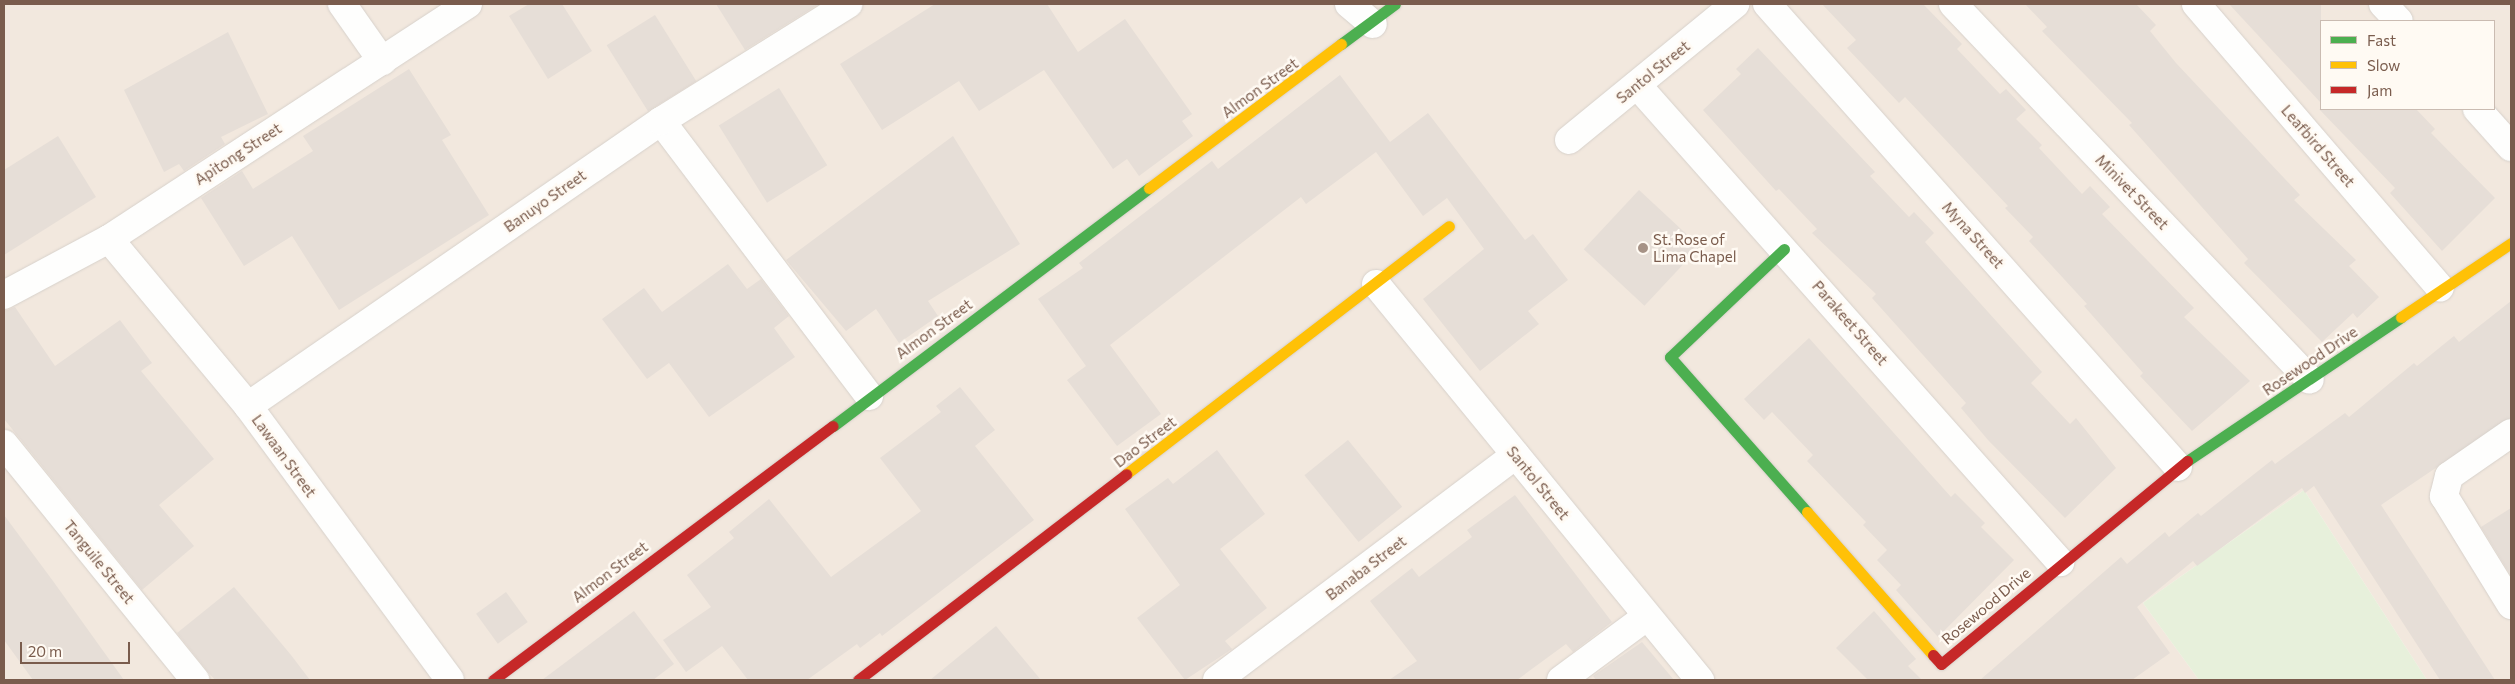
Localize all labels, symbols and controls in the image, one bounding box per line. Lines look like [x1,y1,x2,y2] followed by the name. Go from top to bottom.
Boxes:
[2320,20,2495,110] legend
[2367,31,2396,49] text: Fast
[1613,37,1693,107] street label: Santol Street
[1218,54,1302,122] street label: Almon Street
[2367,56,2400,74] text: Slow
[2367,81,2392,99] text: Jam
[2278,101,2358,191] street label: Leafbird Street
[191,119,285,189] street label: Apitong Street
[2092,151,2172,233] street label: Minivet Street
[500,166,590,236] street label: Banuyo Street
[1938,198,2008,272] street label: Myna Street
[1653,230,1737,265] place label: St. Rose of Lima Chapel
[1637,242,1649,254] marker: St. Rose of Lima Chapel
[1808,277,1892,369] street label: Parakeet Street
[892,295,976,363] street label: Almon Street
[2259,323,2361,399] street label: Rosewood Drive
[248,411,320,501] street label: Lawaan Street
[1110,413,1180,471] street label: Dao Street
[1503,443,1573,523] street label: Santol Street
[60,517,138,607] street label: Tanguile Street
[1322,532,1410,604] street label: Banaba Street
[569,538,651,606] street label: Almon Street
[1938,564,2034,648] street label: Rosewood Drive
[22,632,132,664] scale bar
[28,642,62,660] text: 20 m

